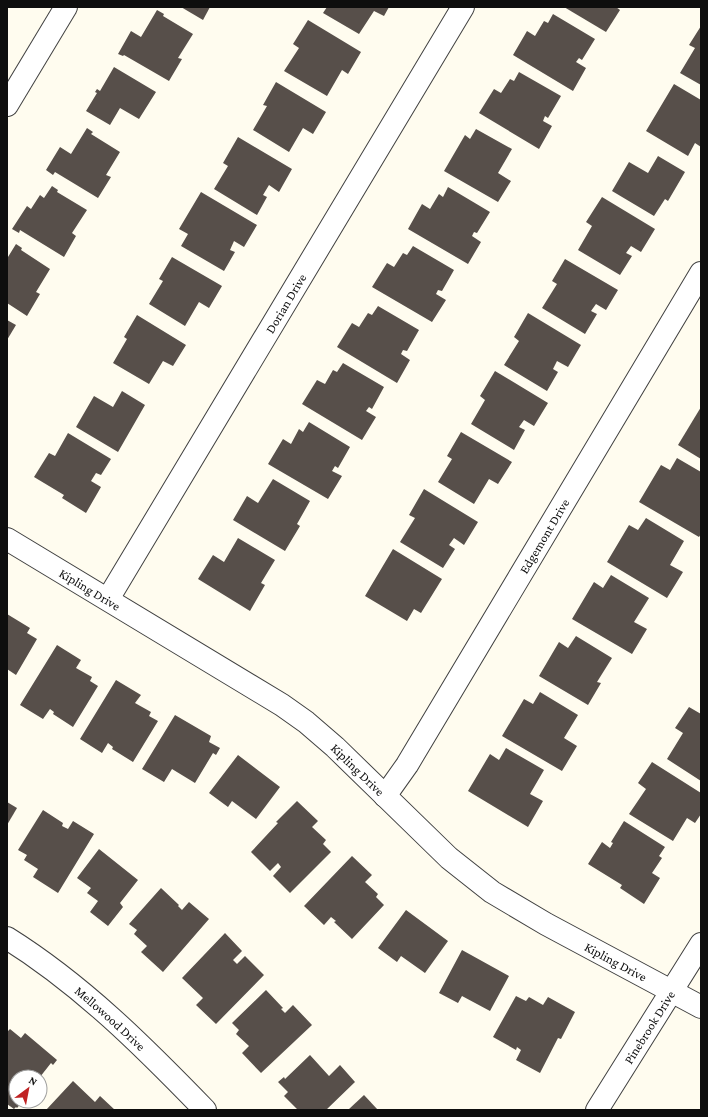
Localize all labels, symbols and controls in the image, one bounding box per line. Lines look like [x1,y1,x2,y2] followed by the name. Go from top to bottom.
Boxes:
[262,271,310,336] street label: Dorian Drive
[516,496,573,576] street label: Edgemont Drive
[57,565,123,614] street label: Kipling Drive
[328,740,388,799] street label: Kipling Drive
[582,939,650,985] street label: Kipling Drive
[72,983,149,1054] street label: Mellowood Drive
[621,988,678,1067] street label: Pinebrook Drive
[8,1069,48,1109] north arrow
[27,1073,40,1088] text: N

